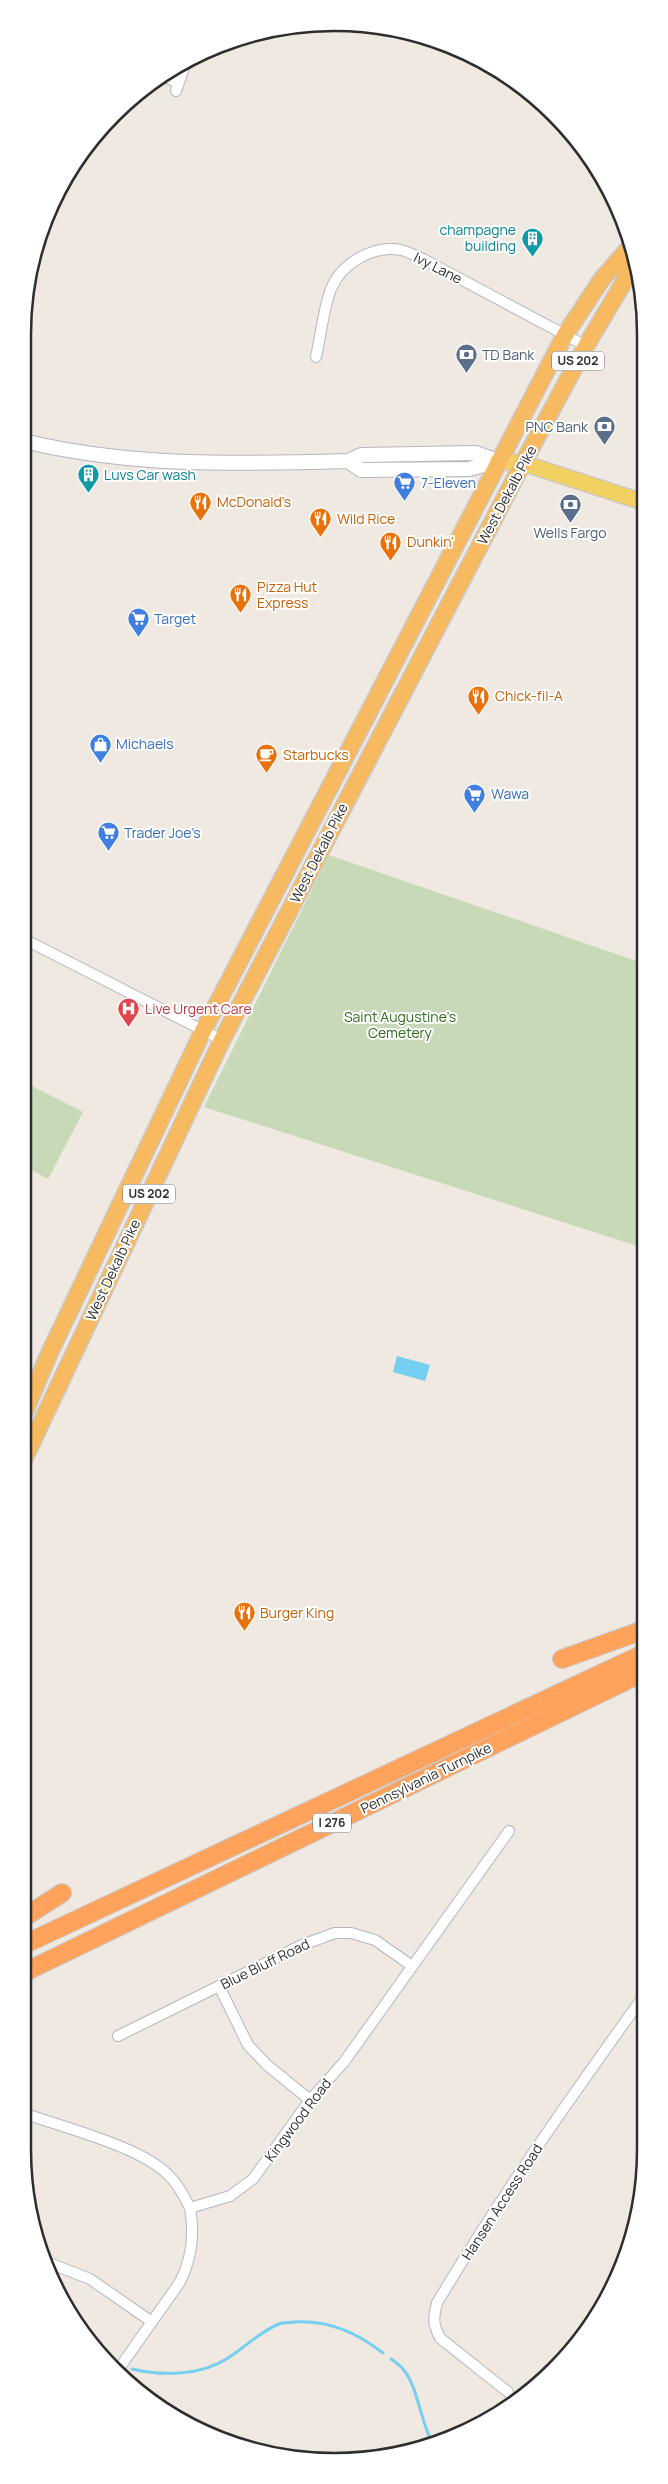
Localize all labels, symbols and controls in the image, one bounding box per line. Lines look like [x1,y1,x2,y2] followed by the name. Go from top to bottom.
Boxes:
[439,220,516,255] place label: champagne building
[520,226,544,257] building icon: champagne building
[411,247,466,288] street label: Ivy Lane
[454,343,478,374] bank icon: TD Bank
[482,345,535,364] place label: TD Bank
[552,352,604,371] road number: US 202
[592,415,616,446] bank icon: PNC Bank
[526,417,589,436] place label: PNC Bank
[472,442,541,548] street label: West Dekalb Pike
[76,463,100,494] building icon: Luvs Car wash
[104,465,196,484] place label: Luvs Car wash
[393,471,417,502] supermarket icon: 7-Eleven
[421,473,476,492] place label: 7-Eleven
[189,490,213,521] restaurant icon: McDonald's
[217,492,291,511] place label: McDonald's
[558,493,582,524] bank icon: Wells Fargo
[309,507,333,538] restaurant icon: Wild Rice
[337,509,395,528] place label: Wild Rice
[533,523,607,542] place label: Wells Fargo
[379,530,403,561] restaurant icon: Dunkin'
[407,532,454,551] place label: Dunkin'
[257,577,318,612] place label: Pizza Hut Express
[229,583,253,614] restaurant icon: Pizza Hut Express
[126,607,150,638] supermarket icon: Target
[154,609,196,628] place label: Target
[467,684,491,715] restaurant icon: Chick-fil-A
[495,686,563,705] place label: Chick-fil-A
[88,732,112,763] shop icon: Michaels
[116,734,174,753] place label: Michaels
[255,743,279,774] cafe icon: Starbucks
[283,745,349,764] place label: Starbucks
[463,782,487,813] supermarket icon: Wawa
[491,784,529,803] place label: Wawa
[285,800,352,906] street label: West Dekalb Pike
[96,821,120,852] supermarket icon: Trader Joe's
[124,823,201,842] place label: Trader Joe's
[117,997,141,1028] hospital icon: Live Urgent Care
[145,999,252,1018] place label: Live Urgent Care
[344,1007,456,1042] park label: Saint Augustine's Cemetery
[123,1184,175,1204] road number: US 202
[81,1216,144,1323] street label: West Dekalb Pike
[232,1601,256,1632] restaurant icon: Burger King
[260,1603,334,1622] place label: Burger King
[357,1738,494,1817] street label: Pennsylvania Turnpike
[313,1814,351,1832] road number: I 276
[217,1934,312,1993] street label: Blue Bluff Road
[260,2074,335,2165] street label: Kingwood Road
[457,2140,546,2263] street label: Hansen Access Road

